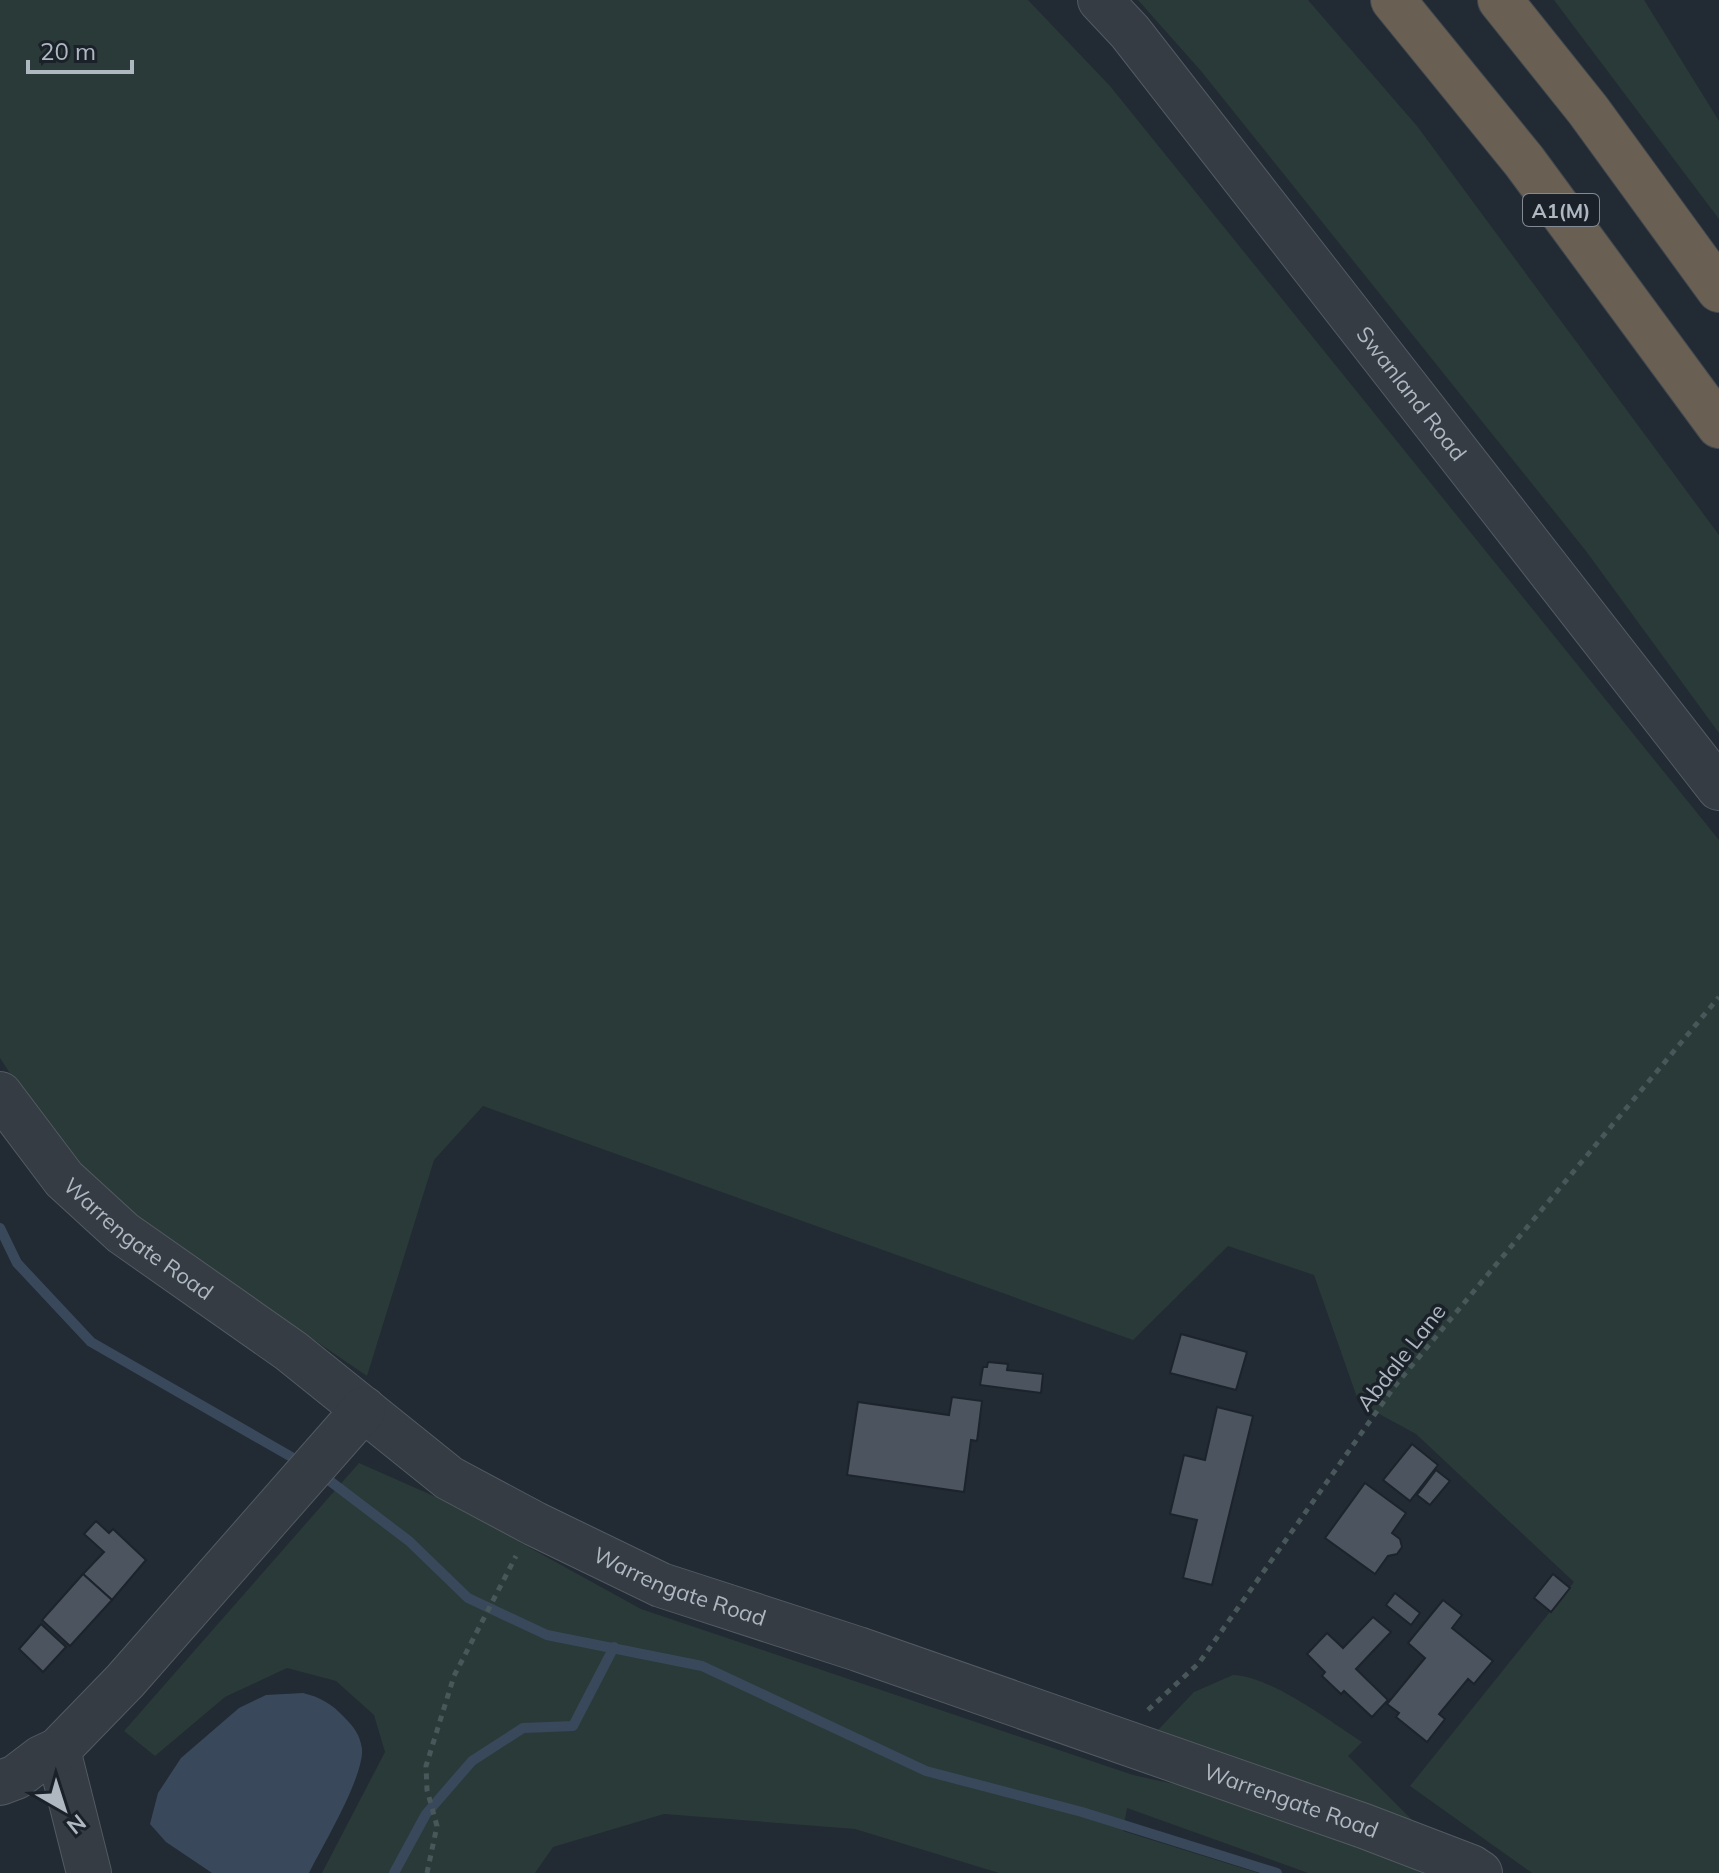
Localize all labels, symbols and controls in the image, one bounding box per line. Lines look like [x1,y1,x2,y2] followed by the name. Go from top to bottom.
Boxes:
[28,24,132,74] scale bar
[40,36,96,66] text: 20 m
[1523,194,1599,226] road number: A1(M)
[1350,321,1473,466] street label: Swanland Road
[58,1171,219,1306] street label: Warrengate Road
[1350,1298,1452,1416] street label: Abdale Lane
[589,1540,769,1632] street label: Warrengate Road
[1200,1757,1382,1844] street label: Warrengate Road
[24,1769,104,1849] north arrow
[61,1808,92,1841] text: N

